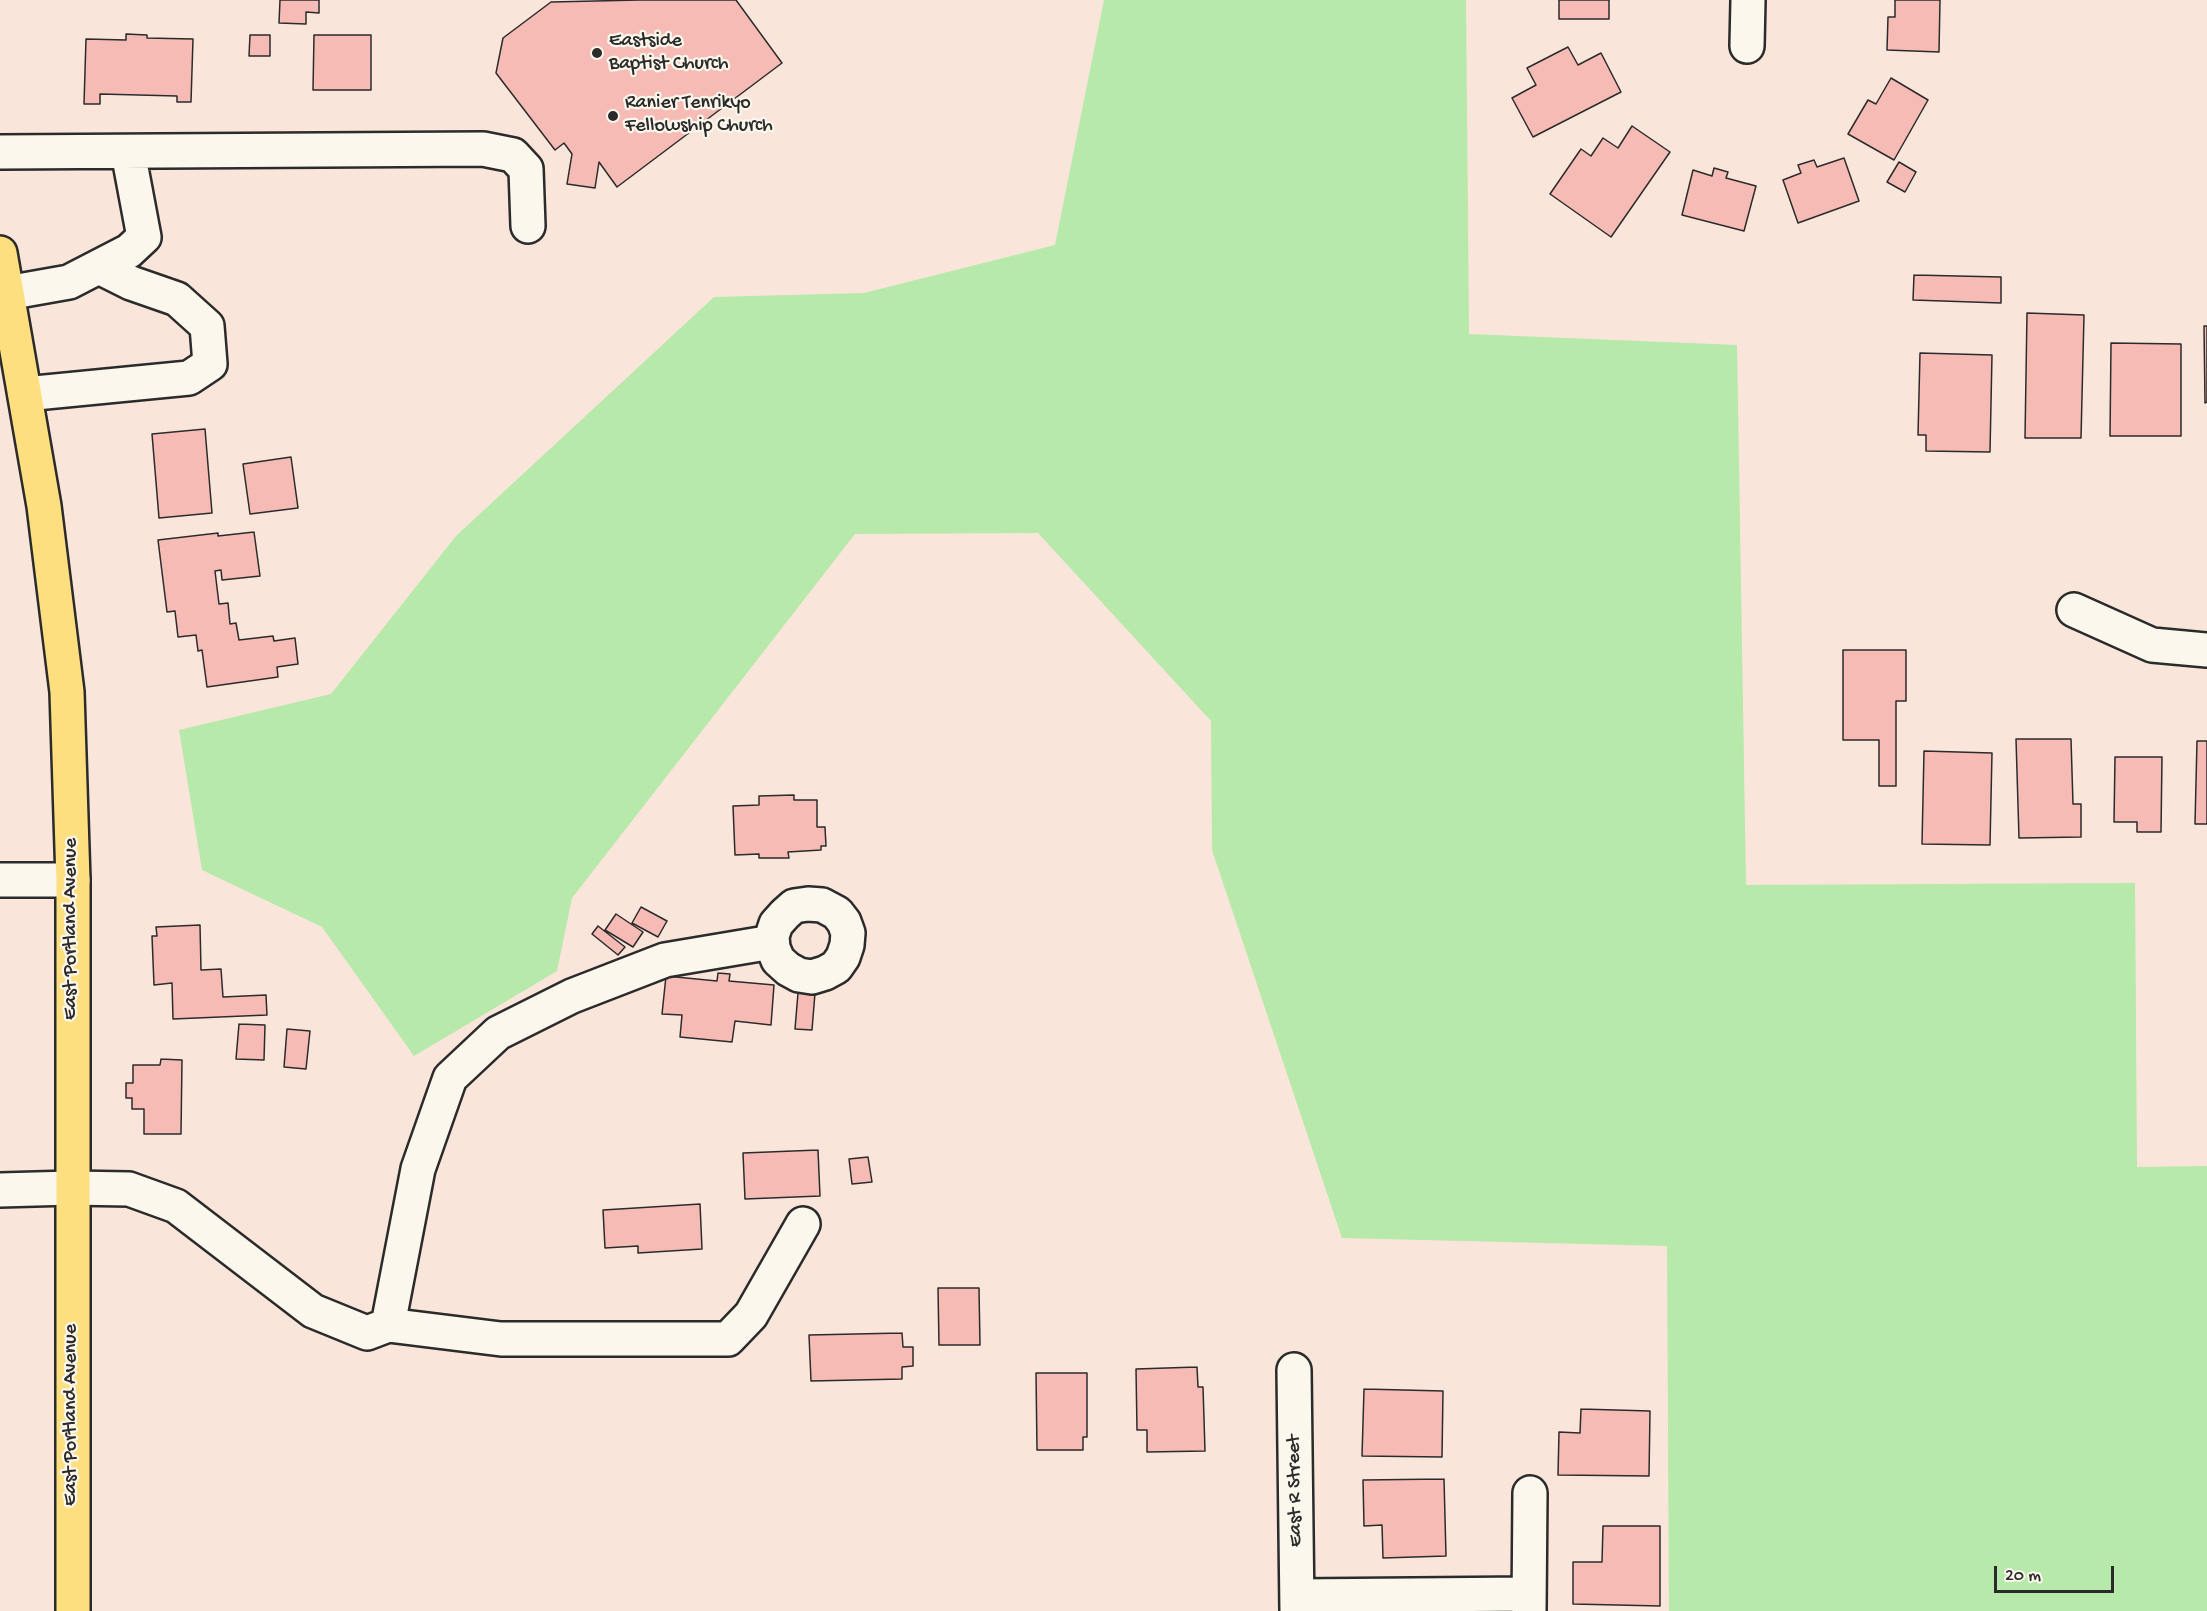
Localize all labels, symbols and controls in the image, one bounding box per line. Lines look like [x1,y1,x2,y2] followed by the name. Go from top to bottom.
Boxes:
[609,30,729,77] place label: Eastside Baptist Church
[590,46,604,60] marker: Eastside Baptist Church
[625,92,773,139] place label: Ranier Tenrikyo Fellowship Church
[606,109,620,123] marker: Ranier Tenrikyo Fellowship Church
[60,838,84,1020] street label: East Portland Avenue
[60,1324,84,1506] street label: East Portland Avenue
[1283,1435,1309,1547] street label: East R Street
[1997,1554,2117,1592] scale bar
[2005,1566,2041,1587] text: 20 m

